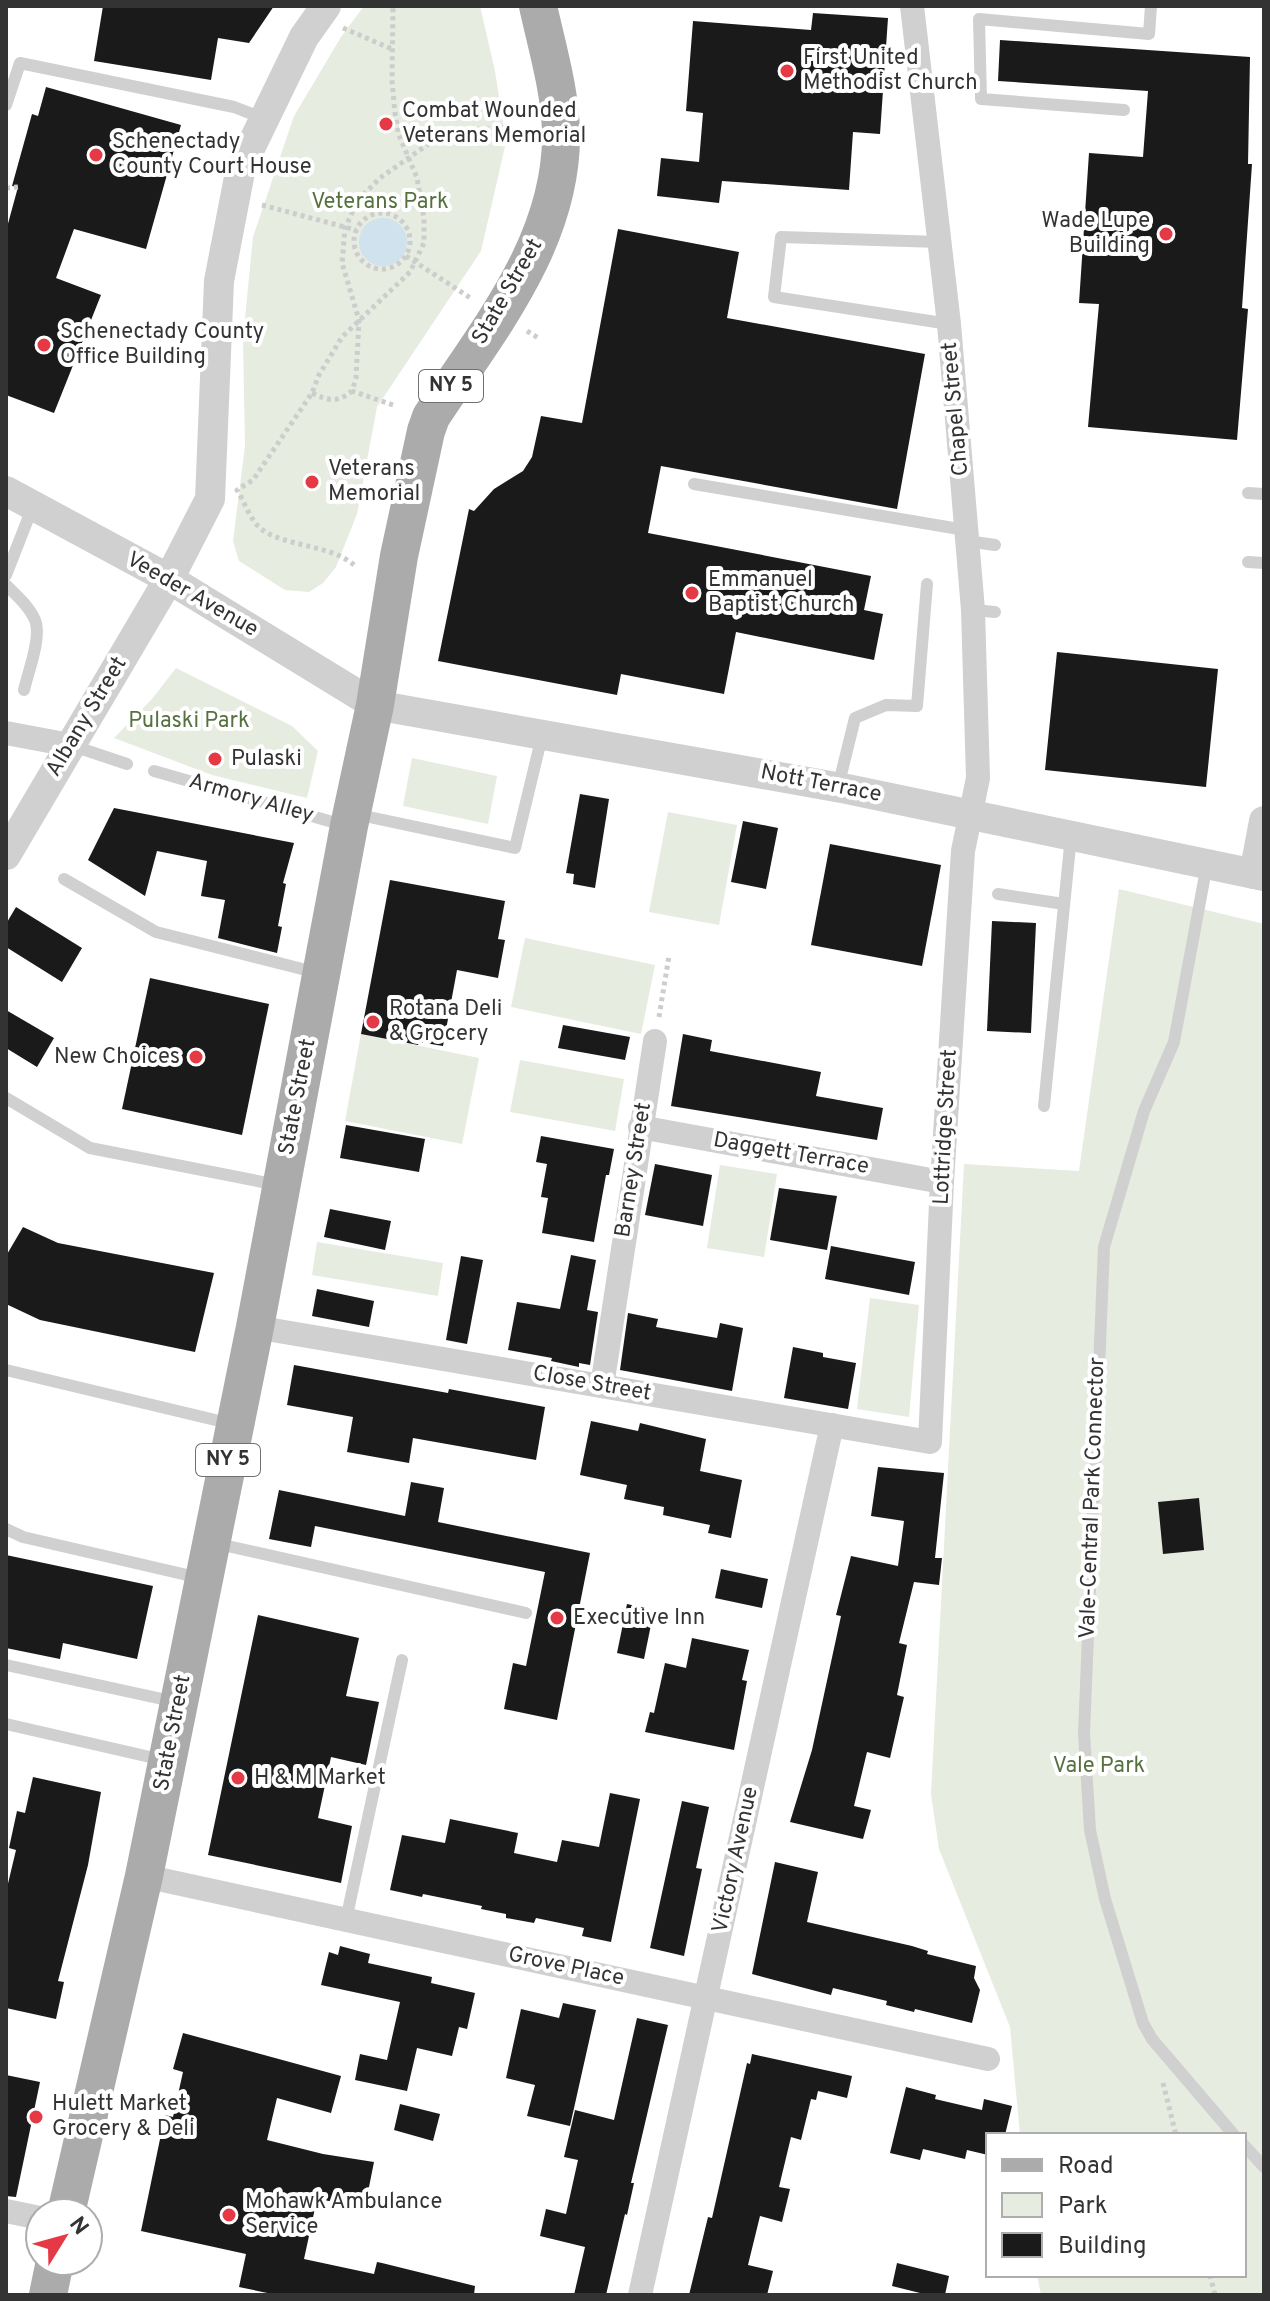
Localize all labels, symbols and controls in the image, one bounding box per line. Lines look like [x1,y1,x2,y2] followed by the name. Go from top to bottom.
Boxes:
[803,45,978,97] place label: First United Methodist Church
[778,62,796,80] marker: First United Methodist Church
[402,98,586,150] place label: Combat Wounded Veterans Memorial
[377,115,395,133] marker: Combat Wounded Veterans Memorial
[112,129,312,181] place label: Schenectady County Court House
[87,146,105,164] marker: Schenectady County Court House
[311,189,449,216] park label: Veterans Park
[1041,208,1150,260] place label: Wade Lupe Building
[1157,225,1175,243] marker: Wade Lupe Building
[467,234,549,350] street label: State Street
[60,319,264,371] place label: Schenectady County Office Building
[35,336,53,354] marker: Schenectady County Office Building
[937,341,975,477] street label: Chapel Street
[419,370,483,402] road number: NY 5
[328,456,420,508] place label: Veterans Memorial
[303,473,321,491] marker: Veterans Memorial
[121,546,263,644] street label: Veeder Avenue
[708,567,854,619] place label: Emmanuel Baptist Church
[683,584,701,602] marker: Emmanuel Baptist Church
[41,652,133,782] street label: Albany Street
[128,708,250,735] park label: Pulaski Park
[231,746,302,773] place label: Pulaski
[206,750,224,768] marker: Pulaski
[758,759,884,809] street label: Nott Terrace
[185,768,317,830] street label: Armory Alley
[389,996,502,1048] place label: Rotana Deli & Grocery
[364,1013,382,1031] marker: Rotana Deli & Grocery
[273,1037,323,1157] street label: State Street
[54,1044,180,1071] place label: New Choices
[187,1048,205,1066] marker: New Choices
[928,1048,964,1206] street label: Lottridge Street
[610,1101,658,1239] street label: Barney Street
[711,1127,871,1181] street label: Daggett Terrace
[1075,1356,1111,1639] street label: Vale-Central Park Connector
[531,1360,653,1408] street label: Close Street
[196,1444,260,1476] road number: NY 5
[573,1605,705,1632] place label: Executive Inn
[548,1609,566,1627] marker: Executive Inn
[148,1673,198,1793] street label: State Street
[1053,1753,1145,1780] park label: Vale Park
[254,1765,386,1792] place label: H & M Market
[229,1769,247,1787] marker: H & M Market
[707,1784,765,1936] street label: Victory Avenue
[505,1942,627,1992] street label: Grove Place
[52,2091,195,2143] place label: Hulett Market Grocery & Deli
[27,2108,45,2126] marker: Hulett Market Grocery & Deli
[986,2133,1246,2277] legend
[1058,2152,1114,2182] text: Road
[245,2189,442,2241] place label: Mohawk Ambulance Service
[1058,2192,1108,2222] text: Park
[24,2197,104,2277] north arrow
[220,2206,238,2224] marker: Mohawk Ambulance Service
[62,2212,94,2241] text: N
[1058,2232,1147,2262] text: Building

